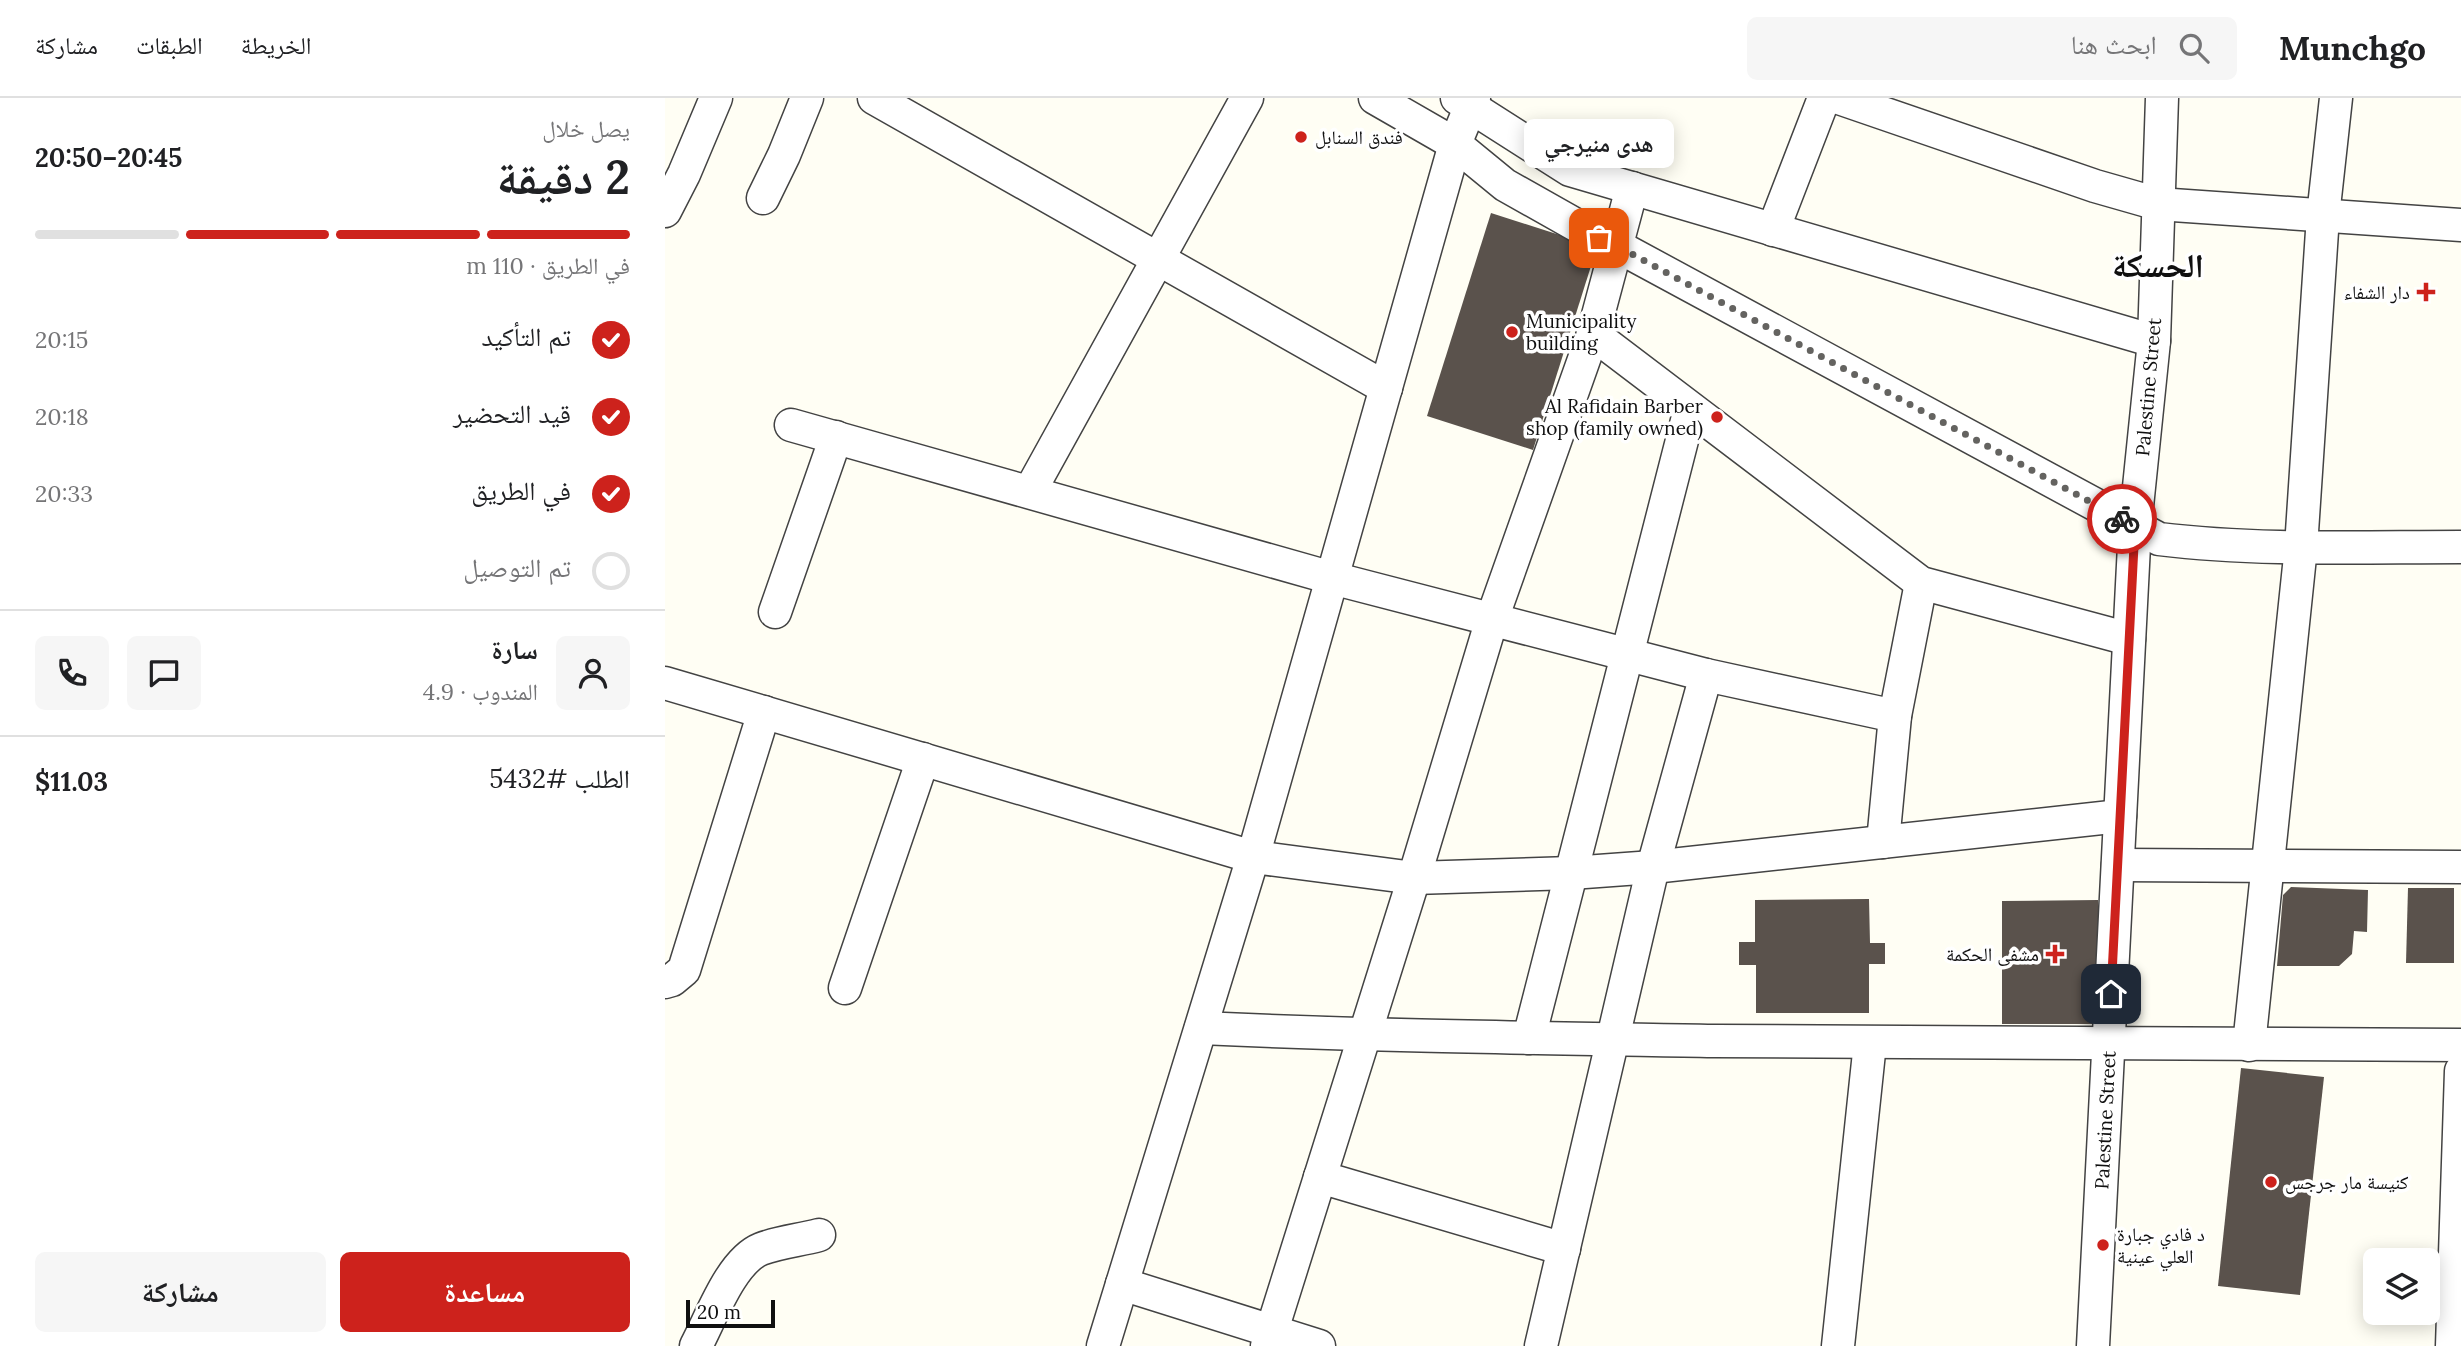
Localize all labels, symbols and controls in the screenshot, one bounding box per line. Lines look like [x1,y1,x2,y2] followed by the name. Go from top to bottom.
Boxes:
[1747,17,2237,80] search box
[2279,27,2426,69] text: Munchgo
[2071,28,2157,61] text: ابحث هنا
[2175,29,2213,67] icon: search
[35,30,98,61] text: مشاركة
[136,30,203,61] text: الطبقات
[241,30,311,61] text: الخريطة
[542,114,630,143] text: يصل خلال
[1524,119,1674,168] callout: هدى منيرجي
[1315,125,1403,149] place label: فندق السنابل
[1293,129,1309,145] marker: فندق السنابل
[1544,129,1654,158] text: هدى منيرجي
[35,141,182,174] text: 20:45–20:50
[497,148,630,207] text: 2 دقيقة
[1569,208,1629,268] pin
[1580,219,1618,257] icon: bag
[2112,244,2204,286] district label: الحسكة
[466,251,630,280] text: في الطريق · 110 m
[2344,280,2410,304] place label: دار الشفاء
[2416,282,2436,302] marker: دار الشفاء
[1526,309,1637,355] place label: Municipality building
[2130,316,2166,457] street label: Palestine Street
[481,320,571,353] text: تم التأكيد
[592,321,630,359] icon: check
[1504,324,1520,340] marker: Municipality building
[35,325,88,354] text: 20:15
[1526,394,1704,441] place label: Al Rafidain Barber shop (family owned)
[453,397,571,430] text: قيد التحضير
[592,398,630,436] icon: check
[35,402,89,431] text: 20:18
[1709,409,1725,425] marker: Al Rafidain Barber shop (family owned)
[471,474,571,507] text: في الطريق
[592,475,630,513] icon: check
[35,479,93,508] text: 20:33
[2087,484,2157,554] courier
[2103,500,2141,538] icon: bike
[463,551,571,584] text: تم التوصيل
[491,633,538,666] text: سارة
[35,636,109,710] button: phone
[127,636,201,710] button: chat
[556,636,630,710] button: person
[423,677,538,706] text: المندوب · 4.9
[489,762,630,795] text: الطلب #5432
[35,765,108,798] text: $11.03
[1946,942,2039,966] place label: مشفى الحكمة
[2045,944,2065,964] marker: مشفى الحكمة
[2081,964,2141,1024] pin
[2092,975,2130,1013] icon: home
[2089,1049,2121,1190] street label: Palestine Street
[2285,1170,2409,1194] place label: كنيسة مار جرجس
[2263,1174,2279,1190] marker: كنيسة مار جرجس
[2117,1222,2205,1272] place label: د فادي جبارة العلي عينية
[2095,1237,2111,1253] marker: د فادي جبارة العلي عينية
[2363,1248,2440,1325] map controls
[2363,1248,2440,1325] button: layers
[35,1252,326,1332] button: مشاركة
[340,1252,630,1332] button: مساعدة
[686,1297,775,1329] scale bar
[697,1300,741,1324] text: 20 m

